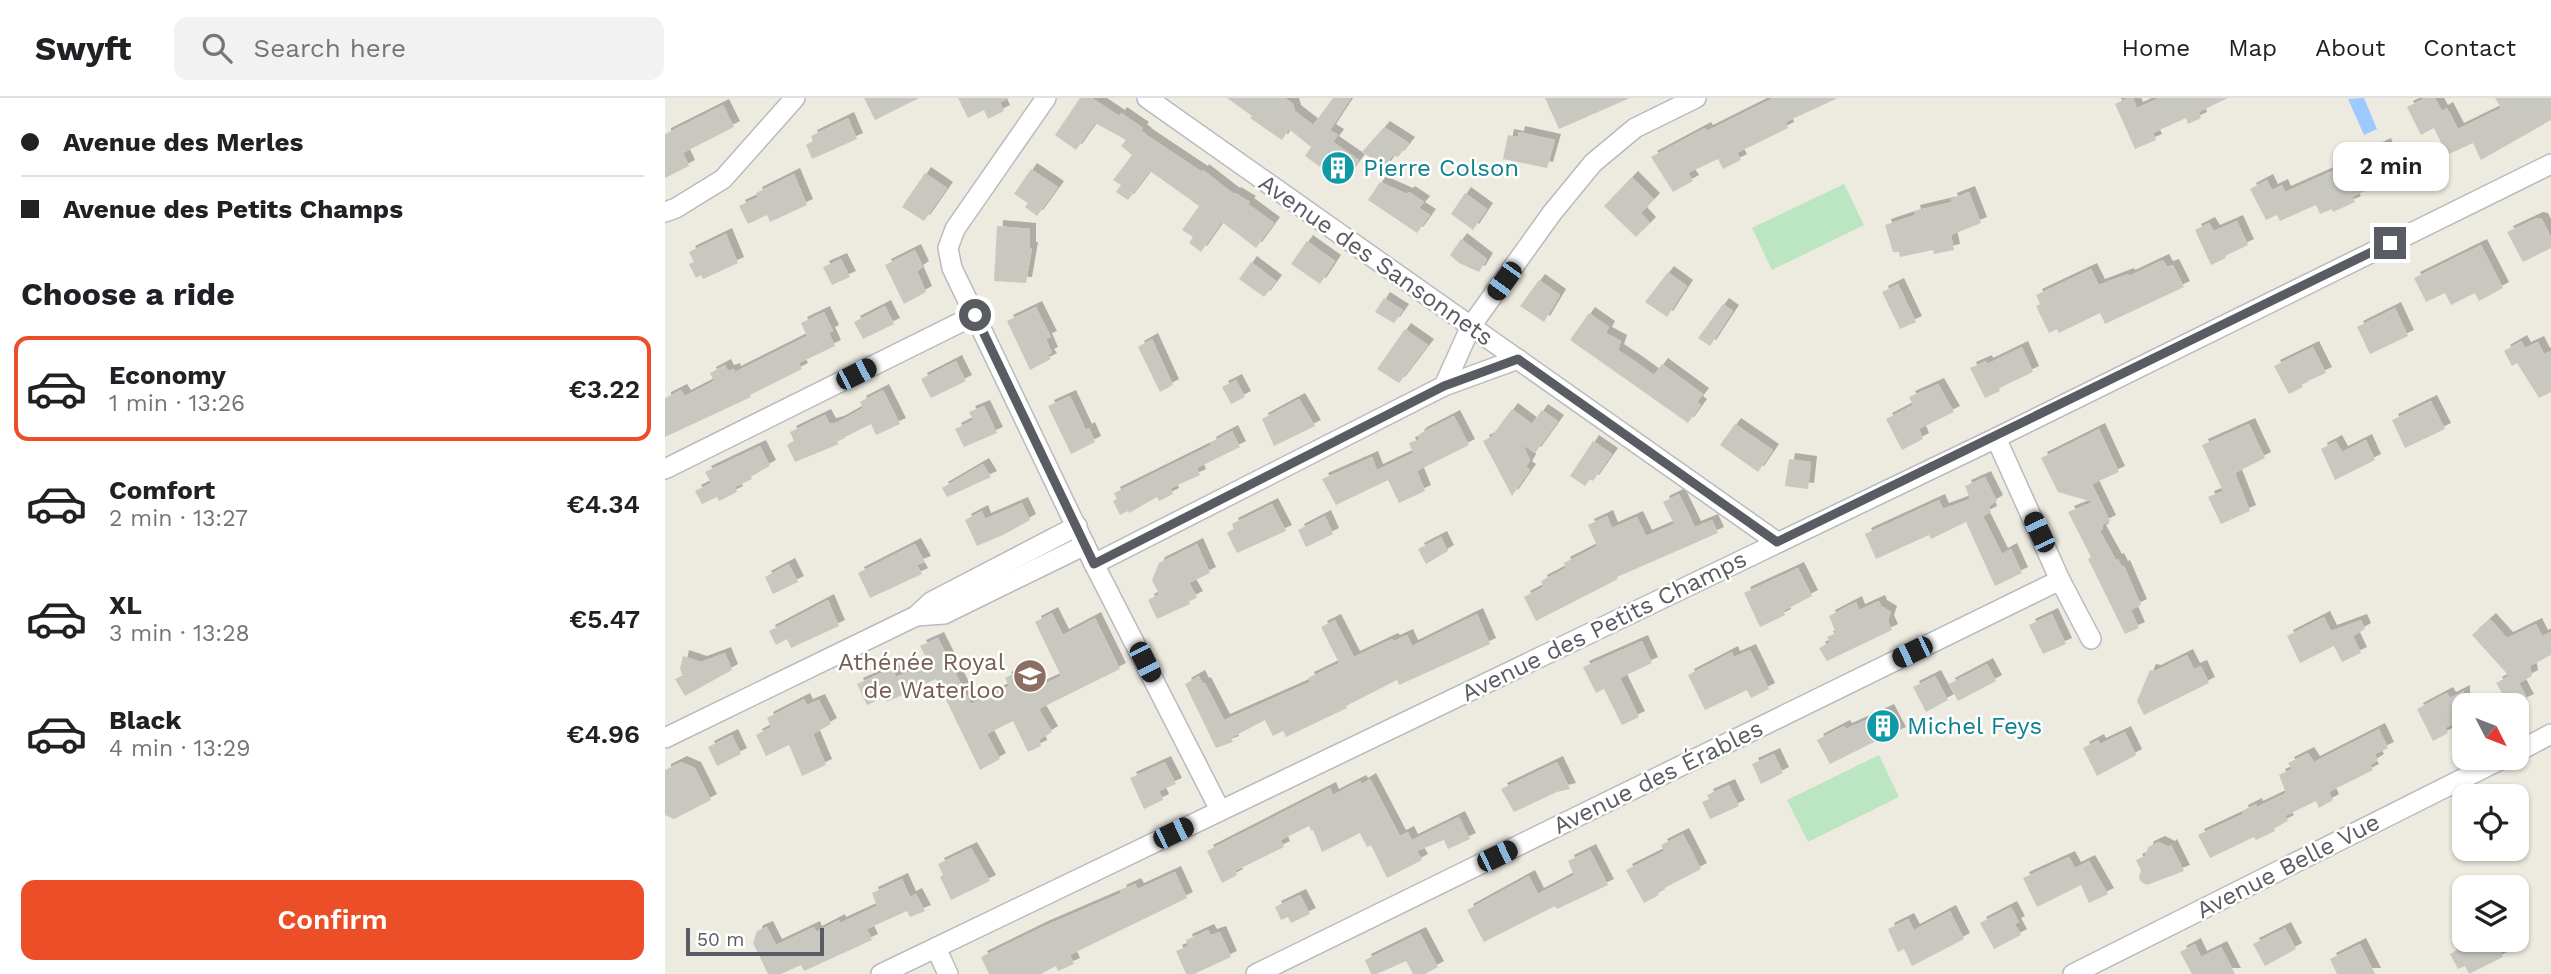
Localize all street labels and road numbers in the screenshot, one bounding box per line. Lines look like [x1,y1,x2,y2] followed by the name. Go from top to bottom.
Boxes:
[1254,168,1498,352] street label: Avenue des Sansonnets
[1457,545,1751,707] street label: Avenue des Petits Champs
[1548,714,1768,840] street label: Avenue des Érables
[2192,808,2384,924] street label: Avenue Belle Vue

